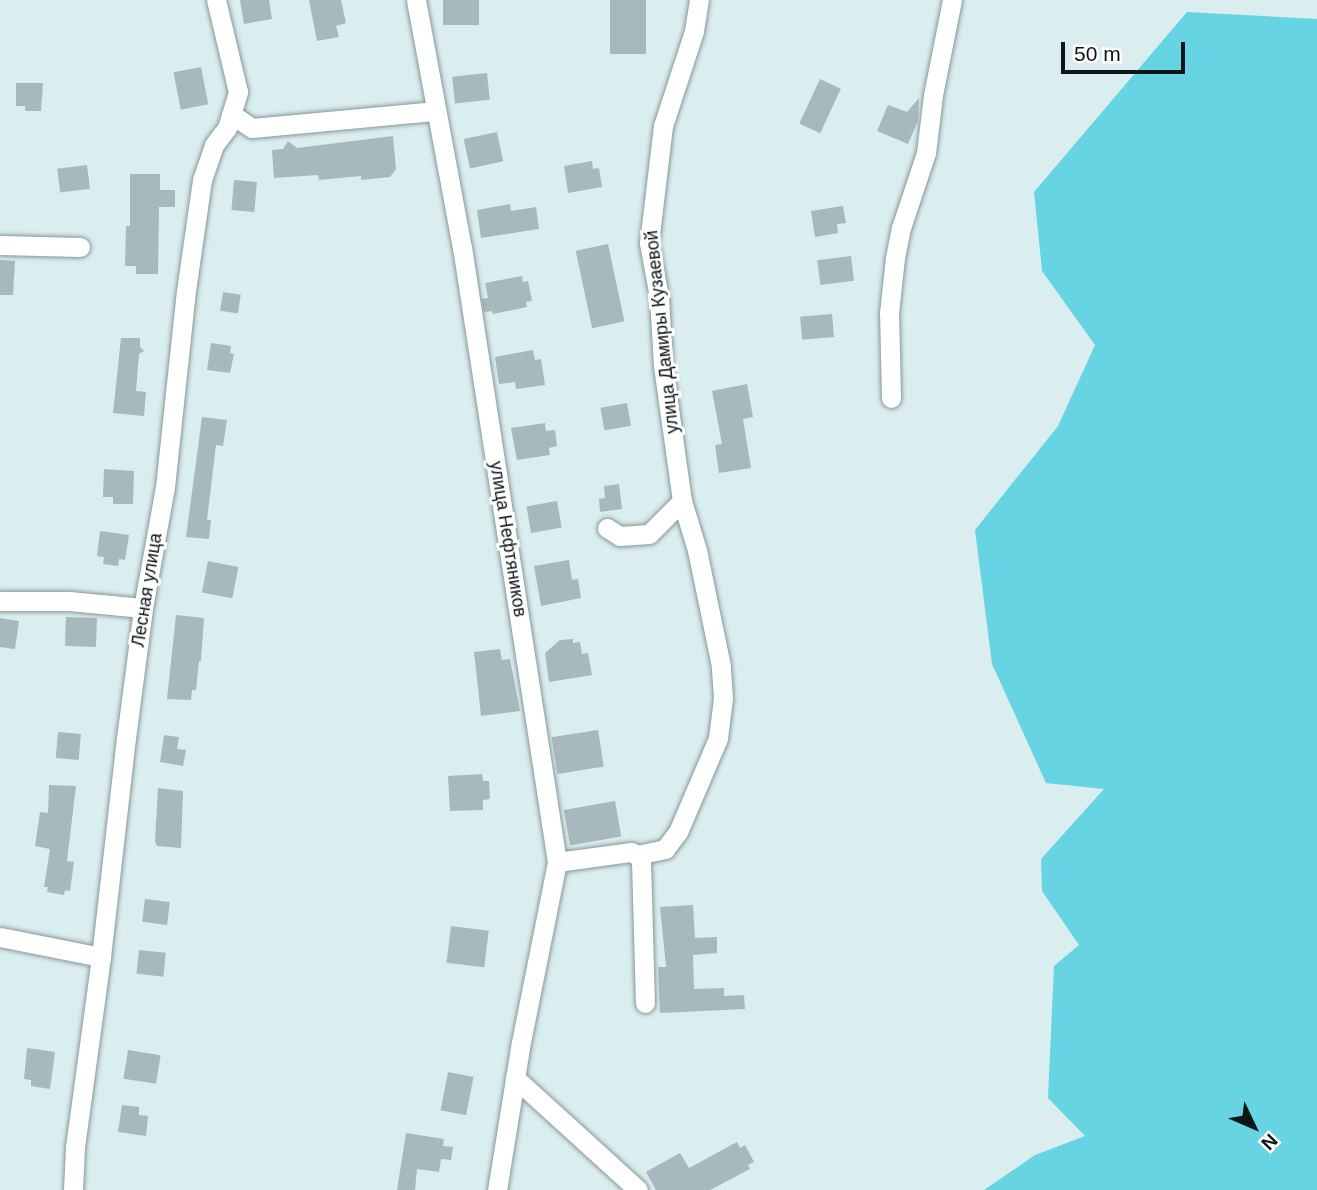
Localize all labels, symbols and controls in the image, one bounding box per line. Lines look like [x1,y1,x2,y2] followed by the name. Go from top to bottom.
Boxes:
[1065,28,1189,72] scale bar
[1074,42,1121,65] text: 50 m
[641,229,683,435] street label: улица Дамиры Кузаевой
[485,460,531,618] street label: улица Нефтяников
[127,532,167,648] street label: Лесная улица
[1219,1092,1289,1162] north arrow
[1257,1130,1282,1154] text: N

